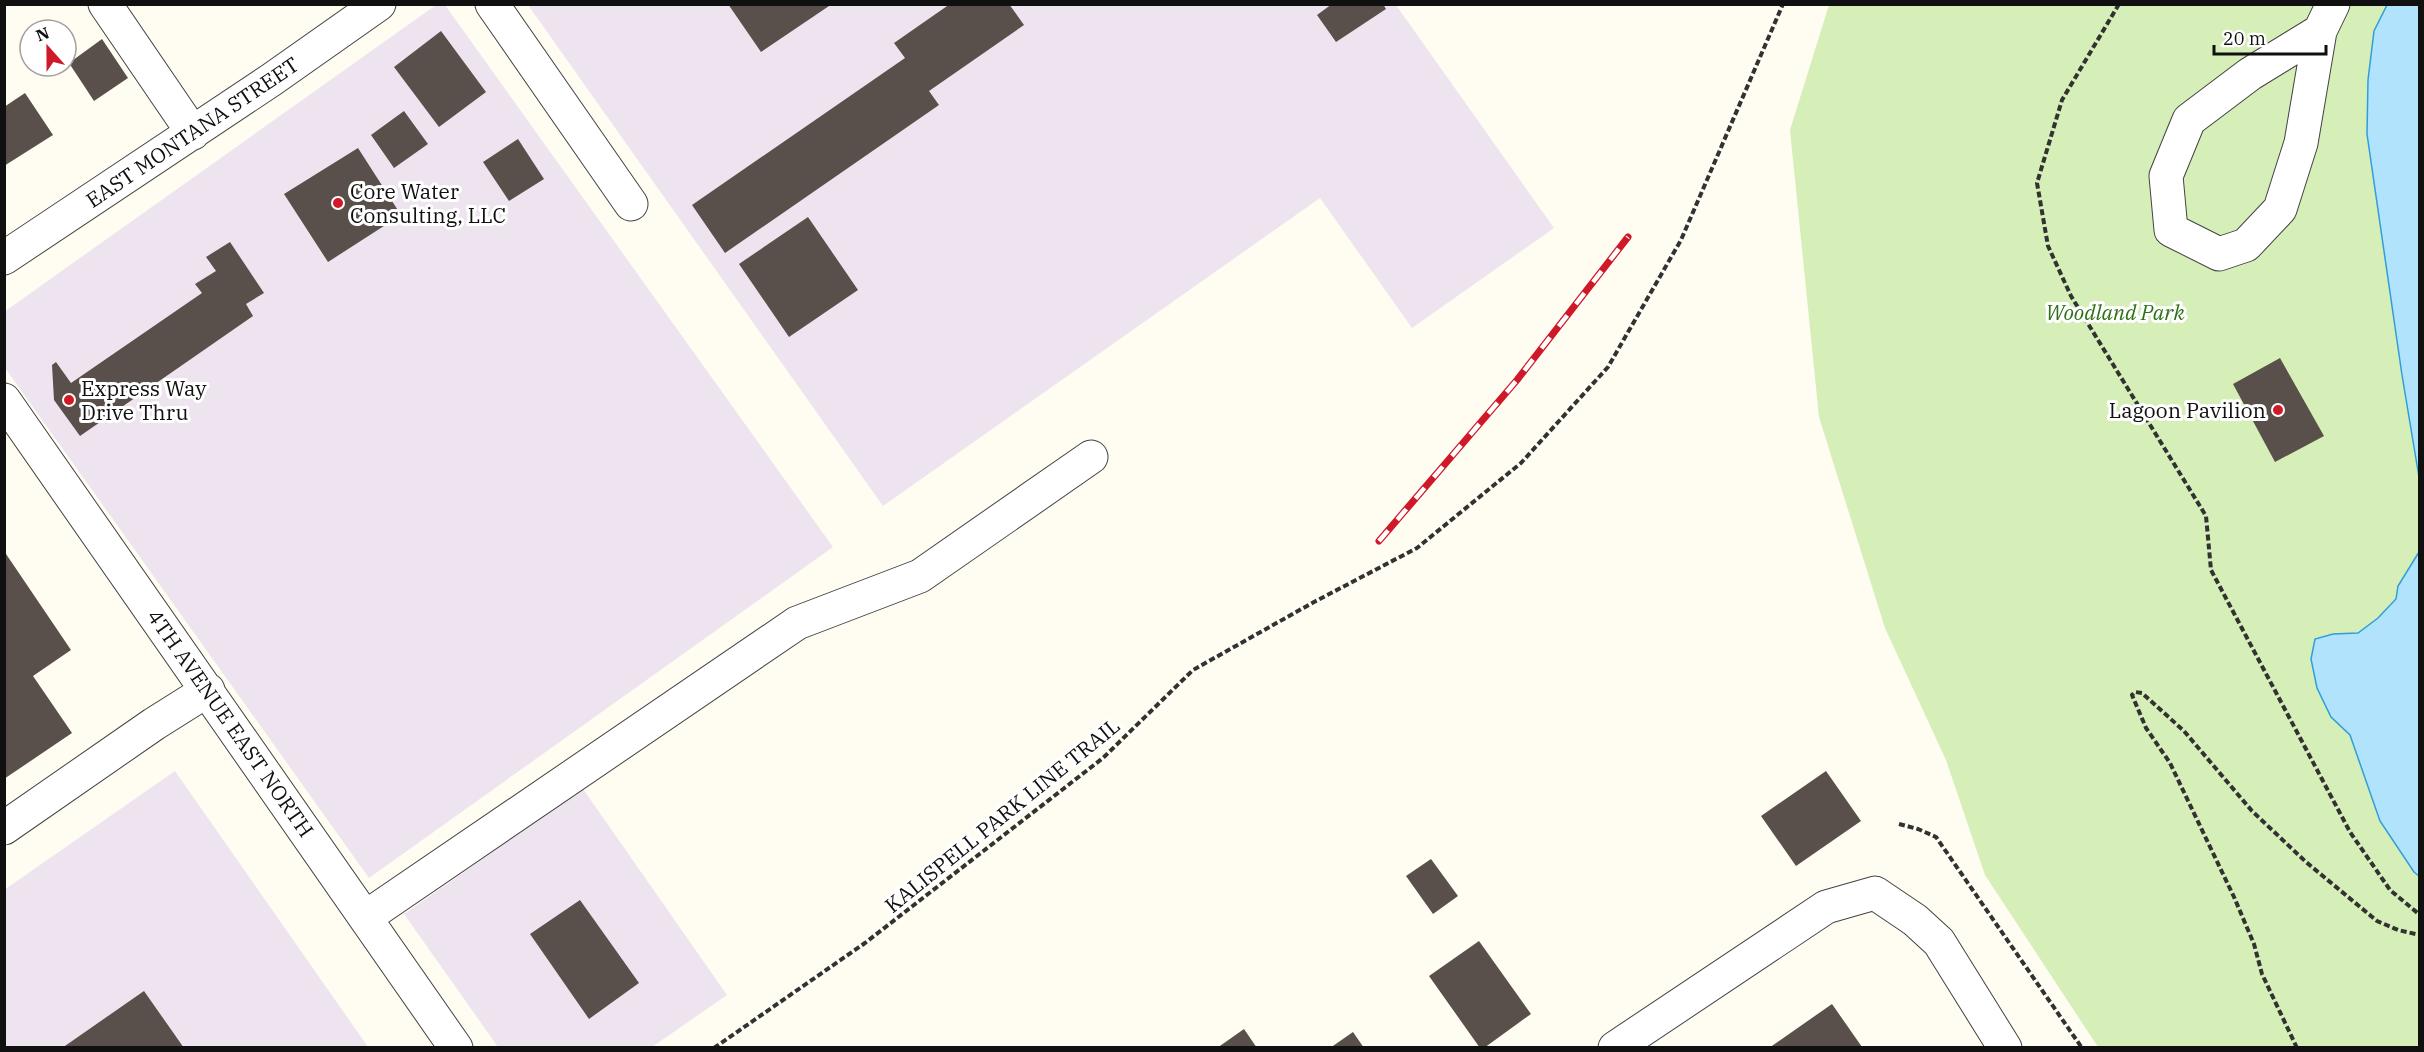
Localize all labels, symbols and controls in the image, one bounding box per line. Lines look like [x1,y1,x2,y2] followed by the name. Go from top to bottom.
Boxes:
[18,18,78,78] north arrow
[2214,18,2326,56] scale bar
[33,22,52,46] text: N
[2223,27,2266,50] text: 20 m
[80,50,304,214] street label: EAST MONTANA STREET
[350,177,506,229] place label: Core Water Consulting, LLC
[331,196,345,210] marker: Core Water Consulting, LLC
[2045,298,2185,326] park label: Woodland Park
[81,374,207,426] place label: Express Way Drive Thru
[62,393,76,407] marker: Express Way Drive Thru
[2109,396,2266,424] place label: Lagoon Pavilion
[2271,403,2285,417] marker: Lagoon Pavilion
[141,603,321,843] street label: 4TH AVENUE EAST NORTH
[879,711,1125,919] street label: KALISPELL PARK LINE TRAIL

